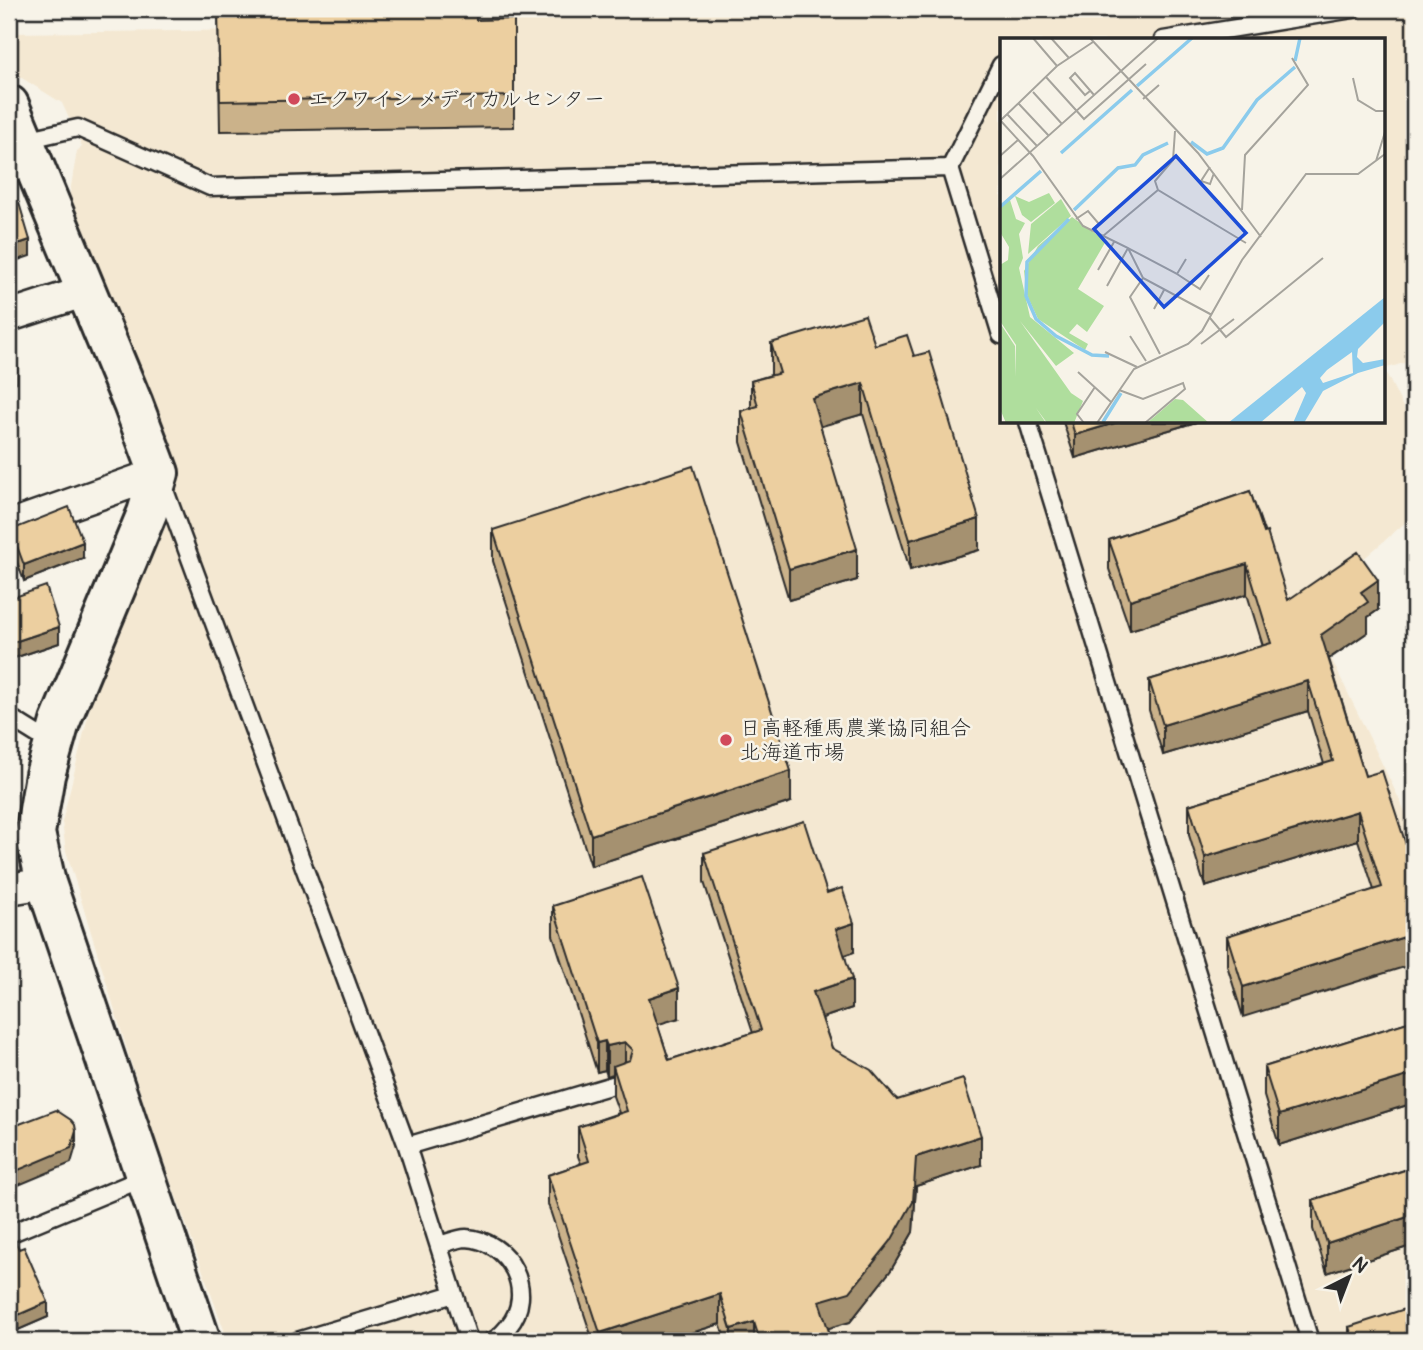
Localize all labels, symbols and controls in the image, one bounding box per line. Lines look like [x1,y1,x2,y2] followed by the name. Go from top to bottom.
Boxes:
[1000,38,1384,424] inset map
[308,86,605,113] place label: エクワイン メディカルセンター
[286,91,302,107] marker: エクワイン メディカルセンター
[740,715,971,766] place label: 日高軽種馬農業協同組合 北海道市場
[718,732,734,748] marker: 日高軽種馬農業協同組合 北海道市場
[1314,1242,1384,1312] north arrow
[1347,1252,1373,1278] text: N

